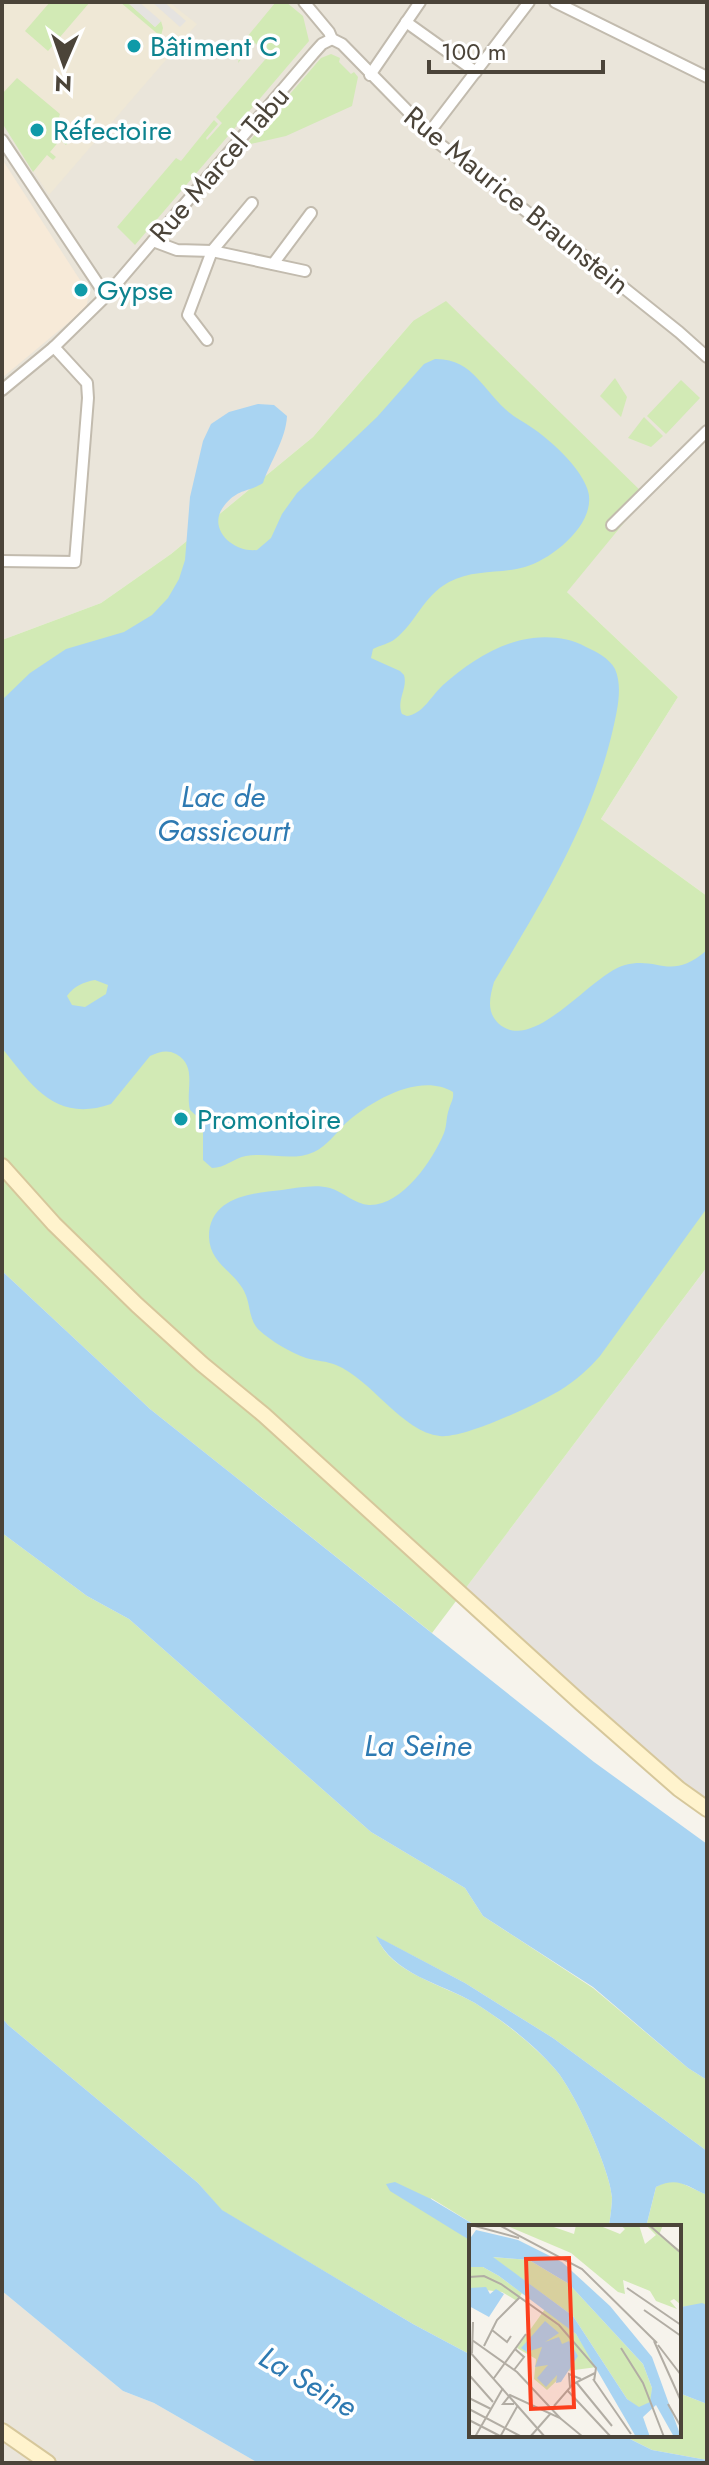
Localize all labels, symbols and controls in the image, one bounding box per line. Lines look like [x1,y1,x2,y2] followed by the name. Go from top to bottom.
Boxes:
[24,24,104,104] north arrow
[429,24,603,74] scale bar
[150,26,278,67] place label: Bâtiment C
[441,34,507,69] text: 100 m
[125,37,143,55] marker: Bâtiment C
[54,68,73,100] text: N
[140,77,299,252] street label: Rue Marcel Tabu
[395,96,638,304] street label: Rue Maurice Braunstein
[53,110,172,151] place label: Réfectoire
[28,121,46,139] marker: Réfectoire
[97,270,173,311] place label: Gypse
[72,281,90,299] marker: Gypse
[157,775,291,852] water label: Lac de Gassicourt
[197,1099,341,1140] place label: Promontoire
[172,1110,190,1128] marker: Promontoire
[364,1724,472,1767] water label: La Seine
[469,2225,681,2437] inset map
[251,2335,365,2428] water label: La Seine

